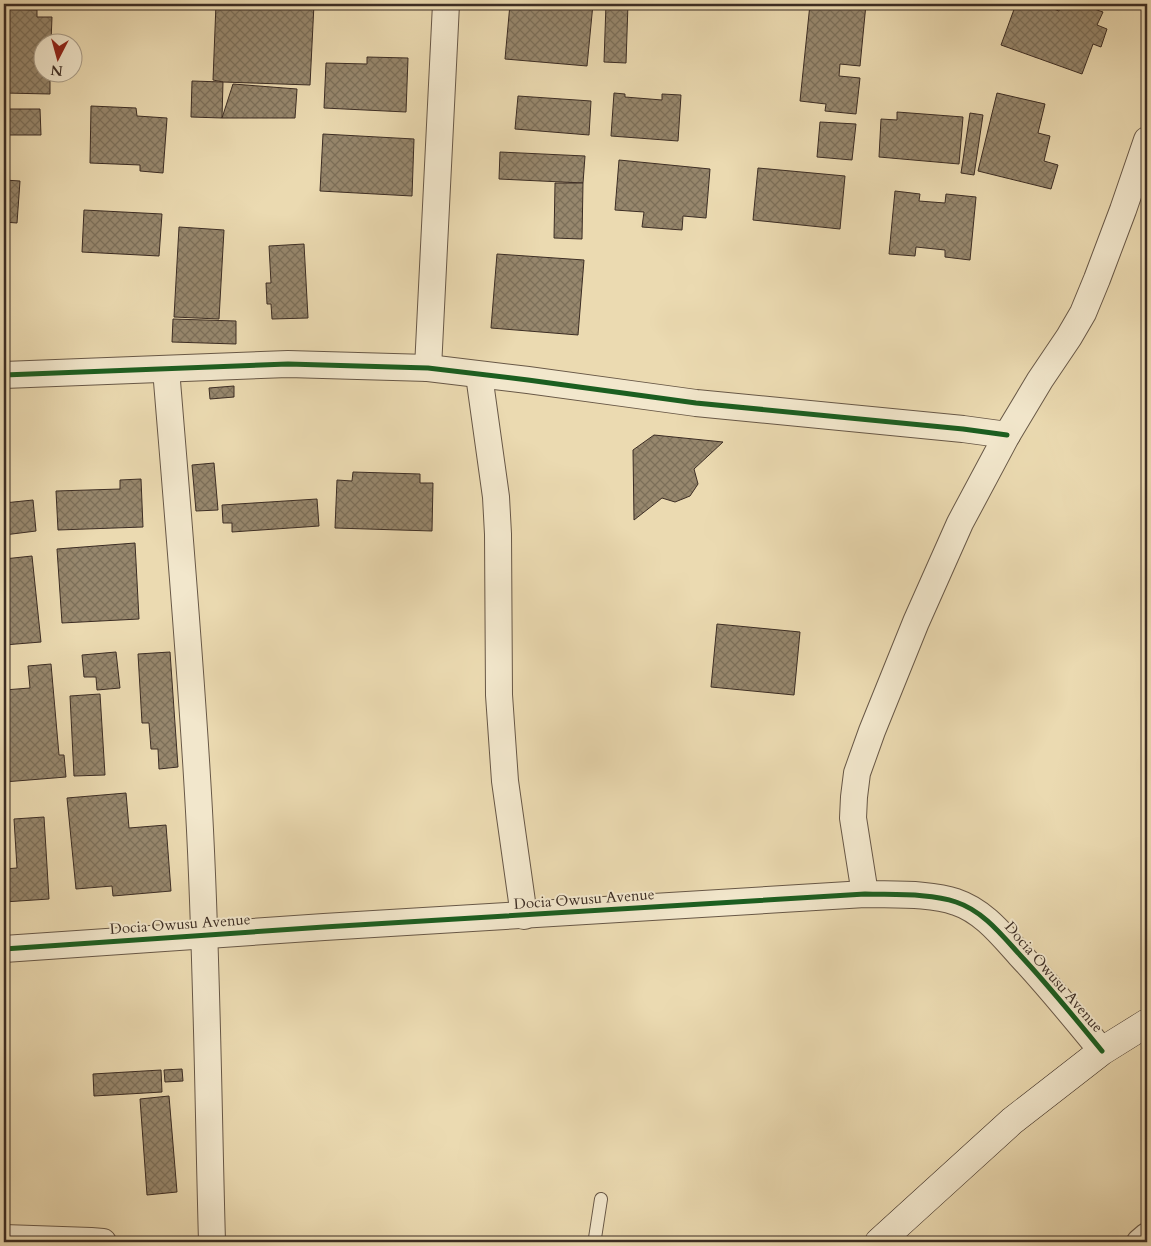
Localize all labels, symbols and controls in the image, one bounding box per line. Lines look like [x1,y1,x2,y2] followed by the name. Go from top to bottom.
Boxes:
[32,32,82,82] north arrow
[50,60,64,81] text: N
[513,884,655,914] street label: Docia Owusu Avenue
[109,909,251,939] street label: Docia Owusu Avenue
[1000,917,1108,1037] street label: Docia Owusu Avenue

